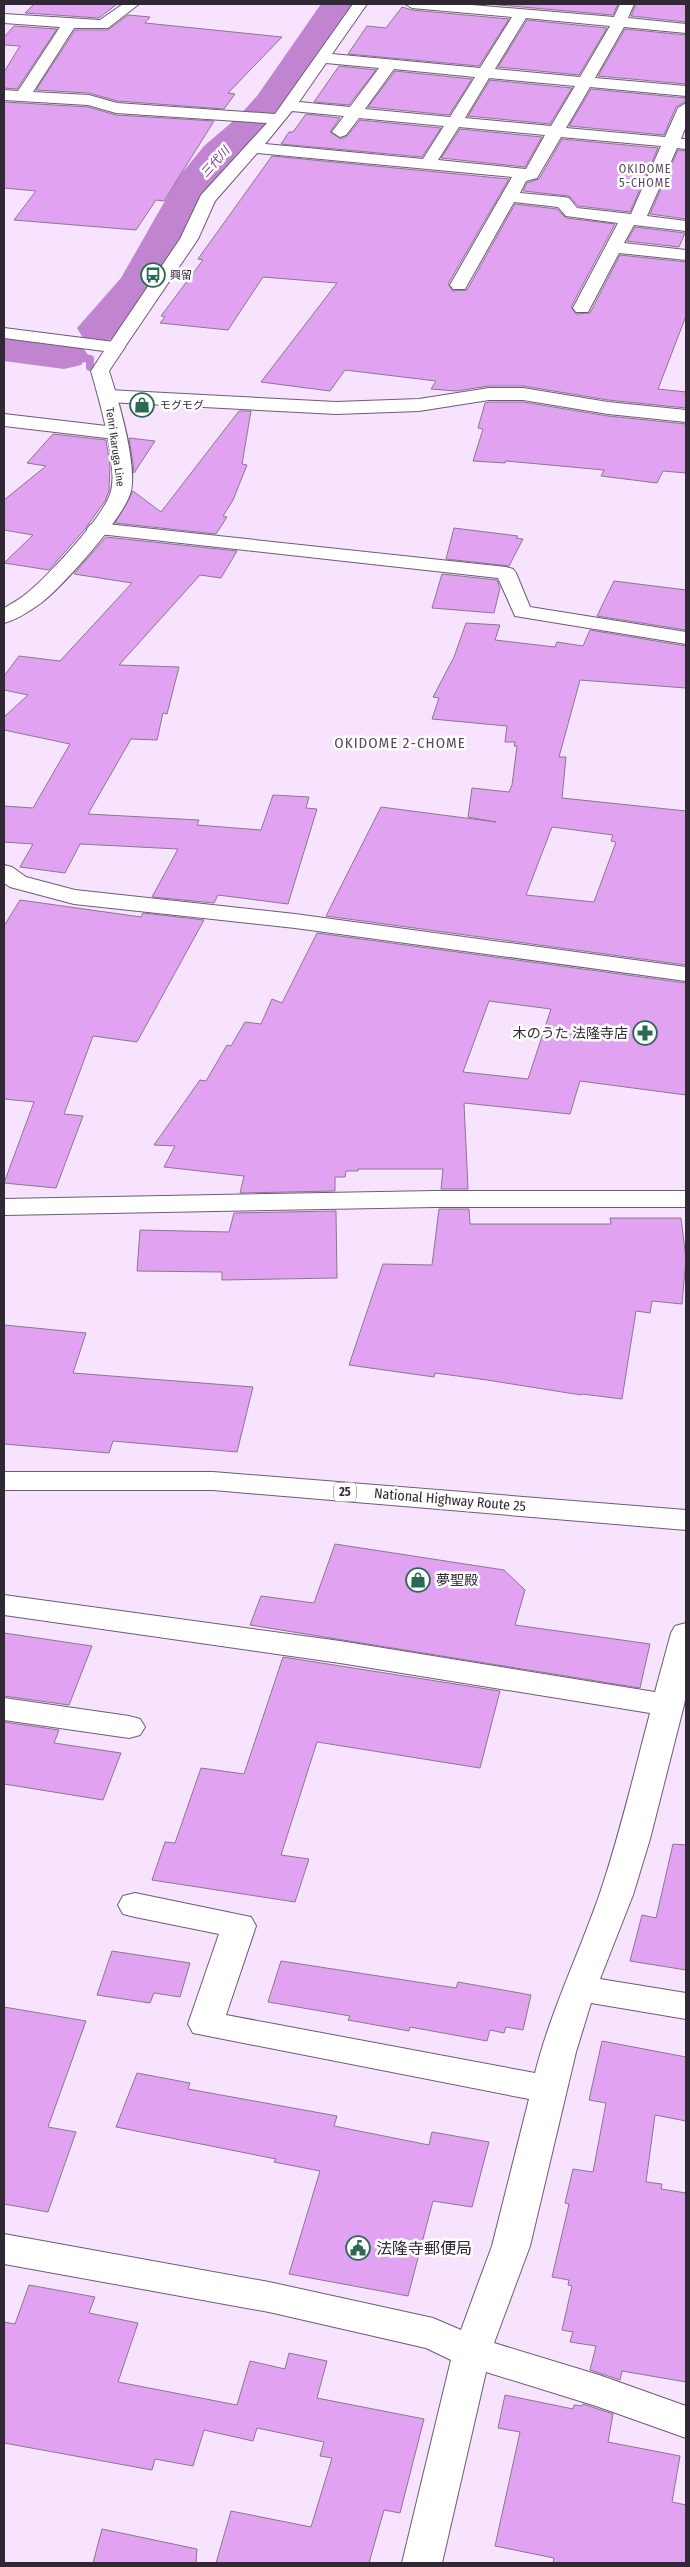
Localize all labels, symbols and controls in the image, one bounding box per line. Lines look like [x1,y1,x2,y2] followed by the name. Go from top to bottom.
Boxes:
[198,142,234,180] water label: 三代川
[619,162,671,190] district label: OKIDOME 5-CHOME
[140,262,166,288] bus stop icon: 興留
[170,269,192,282] place label: 興留
[129,392,155,418] shop icon: モグモグ
[160,399,204,412] place label: モグモグ
[103,407,127,487] street label: Tenri Ikaruga Line
[334,734,466,752] district label: OKIDOME 2-CHOME
[632,1020,658,1046] pharmacy icon: 木のうた 法隆寺店
[513,1025,628,1042] place label: 木のうた 法隆寺店
[334,1482,356,1501] road number: 25
[373,1485,527,1515] street label: National Highway Route 25
[405,1567,431,1593] shop icon: 夢聖殿
[436,1572,478,1589] place label: 夢聖殿
[345,2235,371,2261] public building icon: 法隆寺郵便局
[376,2239,472,2258] place label: 法隆寺郵便局

